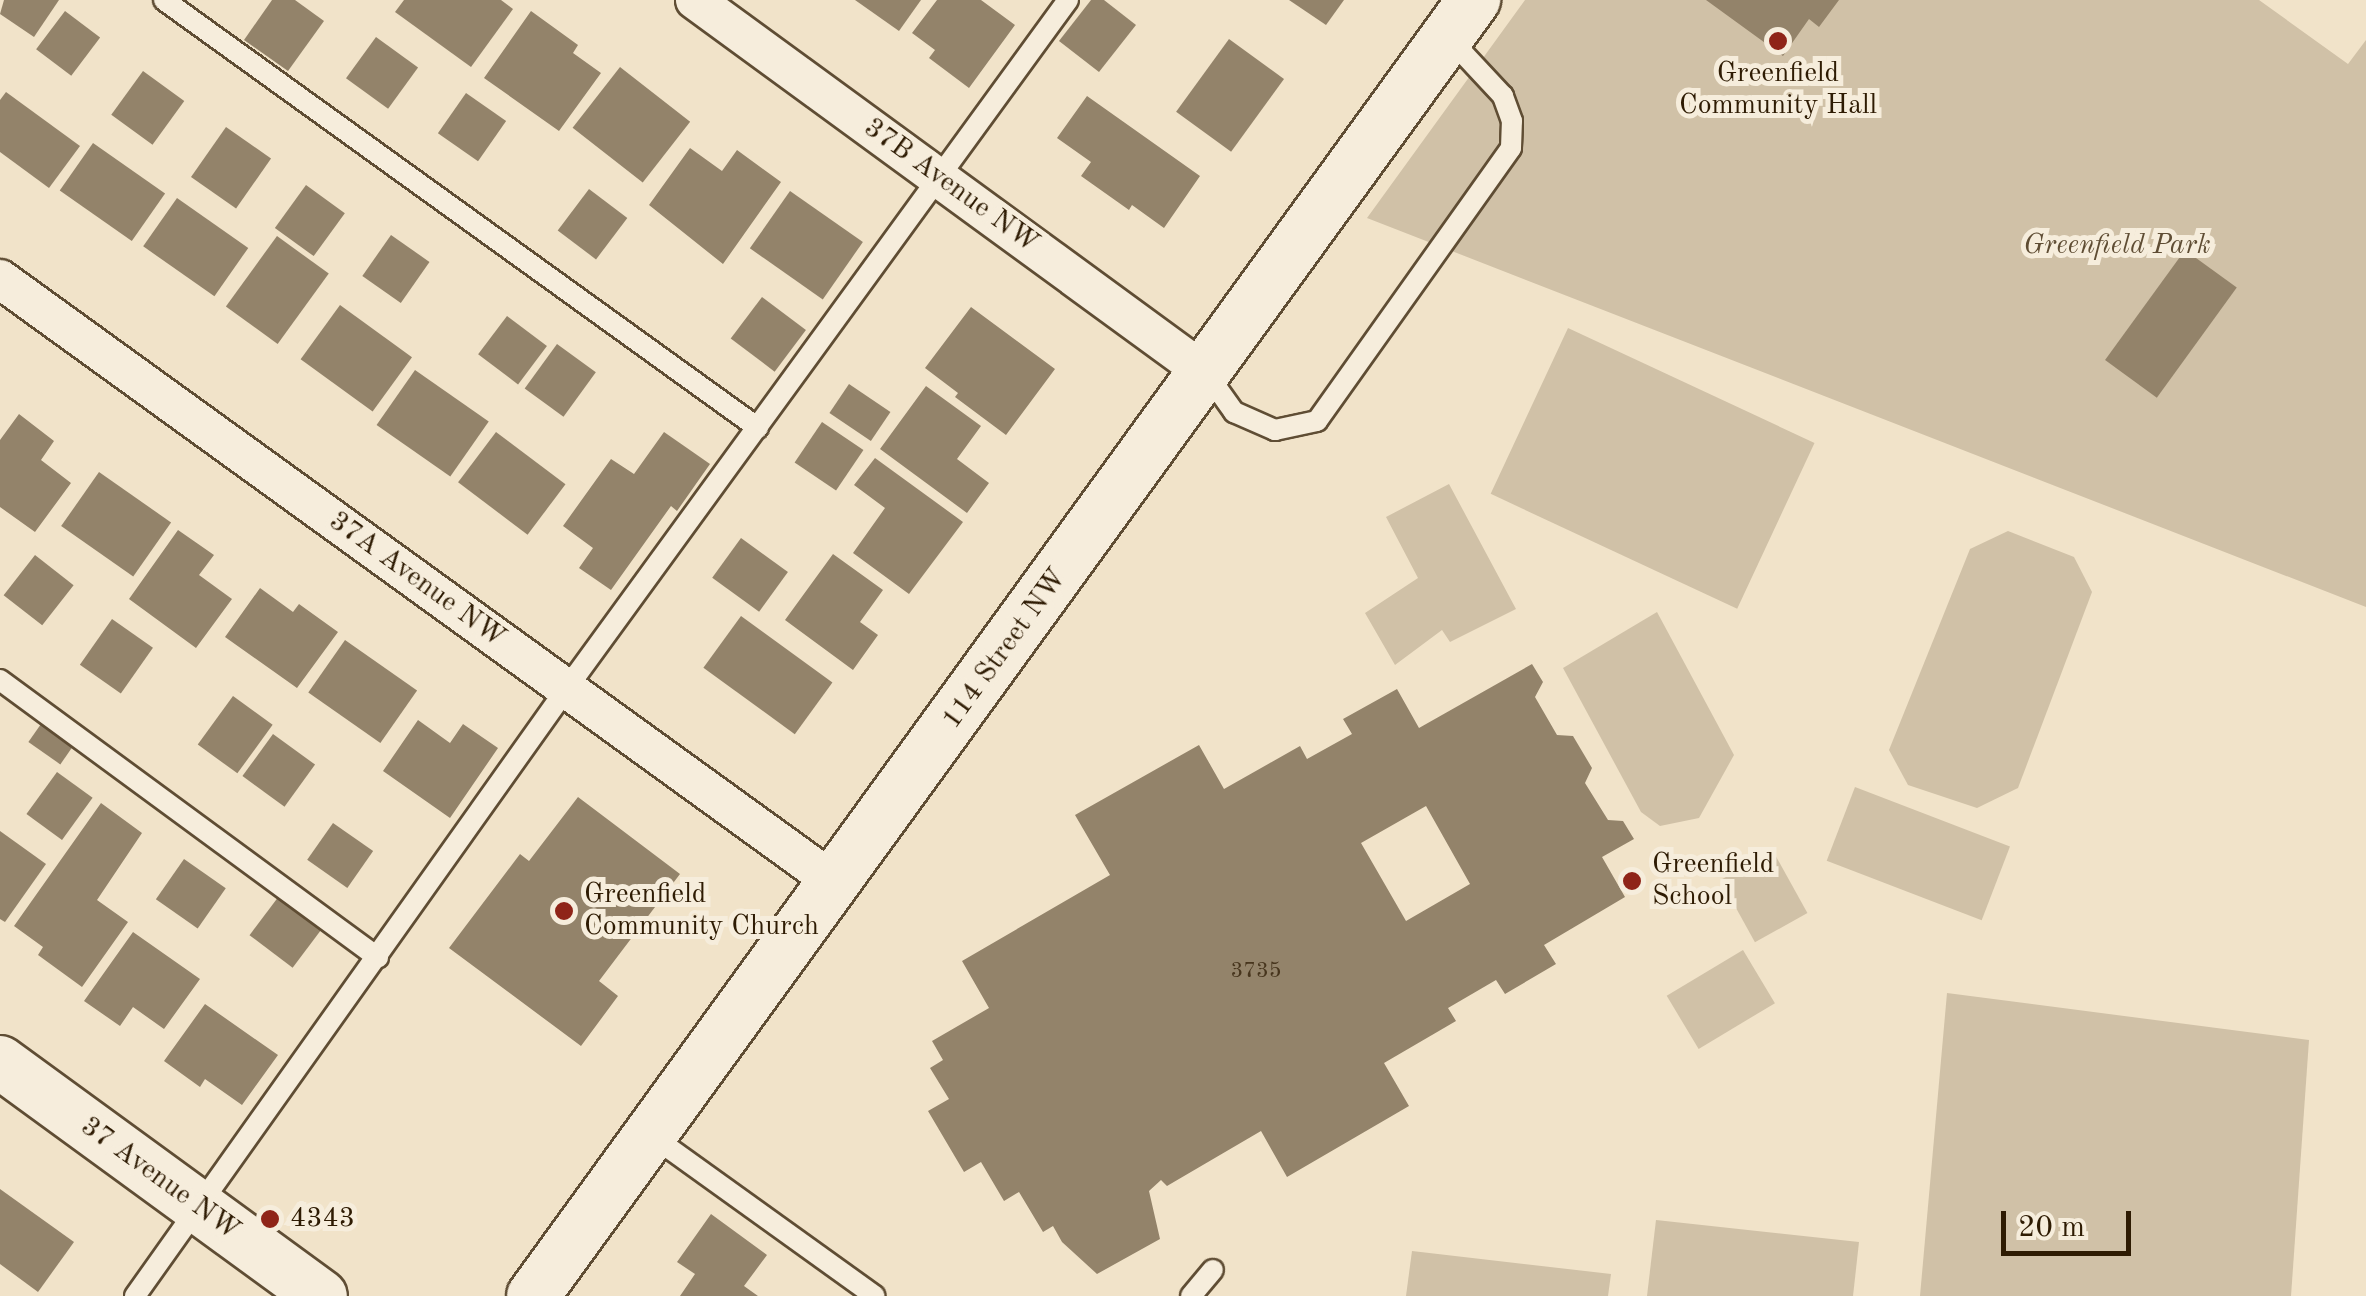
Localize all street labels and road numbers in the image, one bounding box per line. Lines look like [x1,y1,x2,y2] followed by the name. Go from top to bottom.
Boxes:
[857,111,1045,261] street label: 37B Avenue NW
[322,505,512,655] street label: 37A Avenue NW
[936,562,1074,736] street label: 114 Street NW
[74,1110,246,1248] street label: 37 Avenue NW

